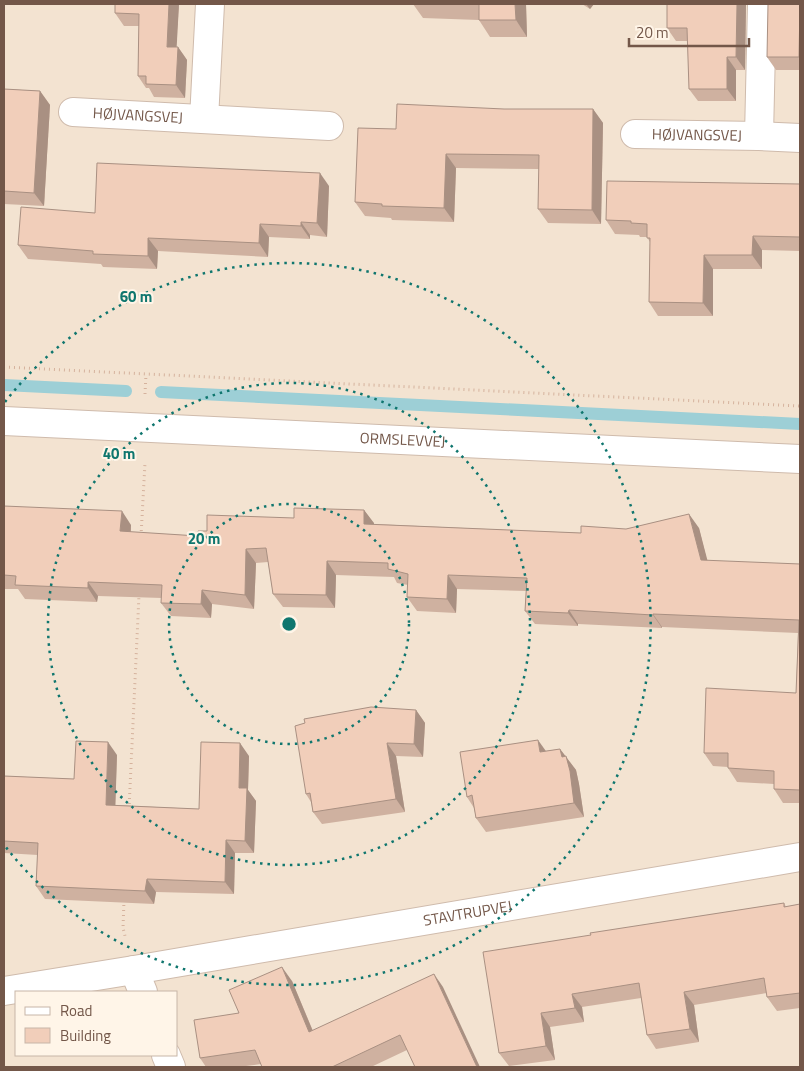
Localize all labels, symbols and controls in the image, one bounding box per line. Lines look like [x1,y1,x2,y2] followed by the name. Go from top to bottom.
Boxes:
[629,15,749,47] scale bar
[636,21,669,44] text: 20 m
[92,101,184,129] street label: HØJVANGSVEJ
[652,122,742,147] street label: HØJVANGSVEJ
[120,285,152,308] text: 60 m
[359,426,446,453] street label: ORMSLEVVEJ
[103,442,135,465] text: 40 m
[188,527,220,550] text: 20 m
[280,615,298,633] centre of rings
[421,894,514,932] street label: STAVTRUPVEJ
[15,991,178,1056] legend
[60,999,92,1022] text: Road
[60,1024,111,1047] text: Building

